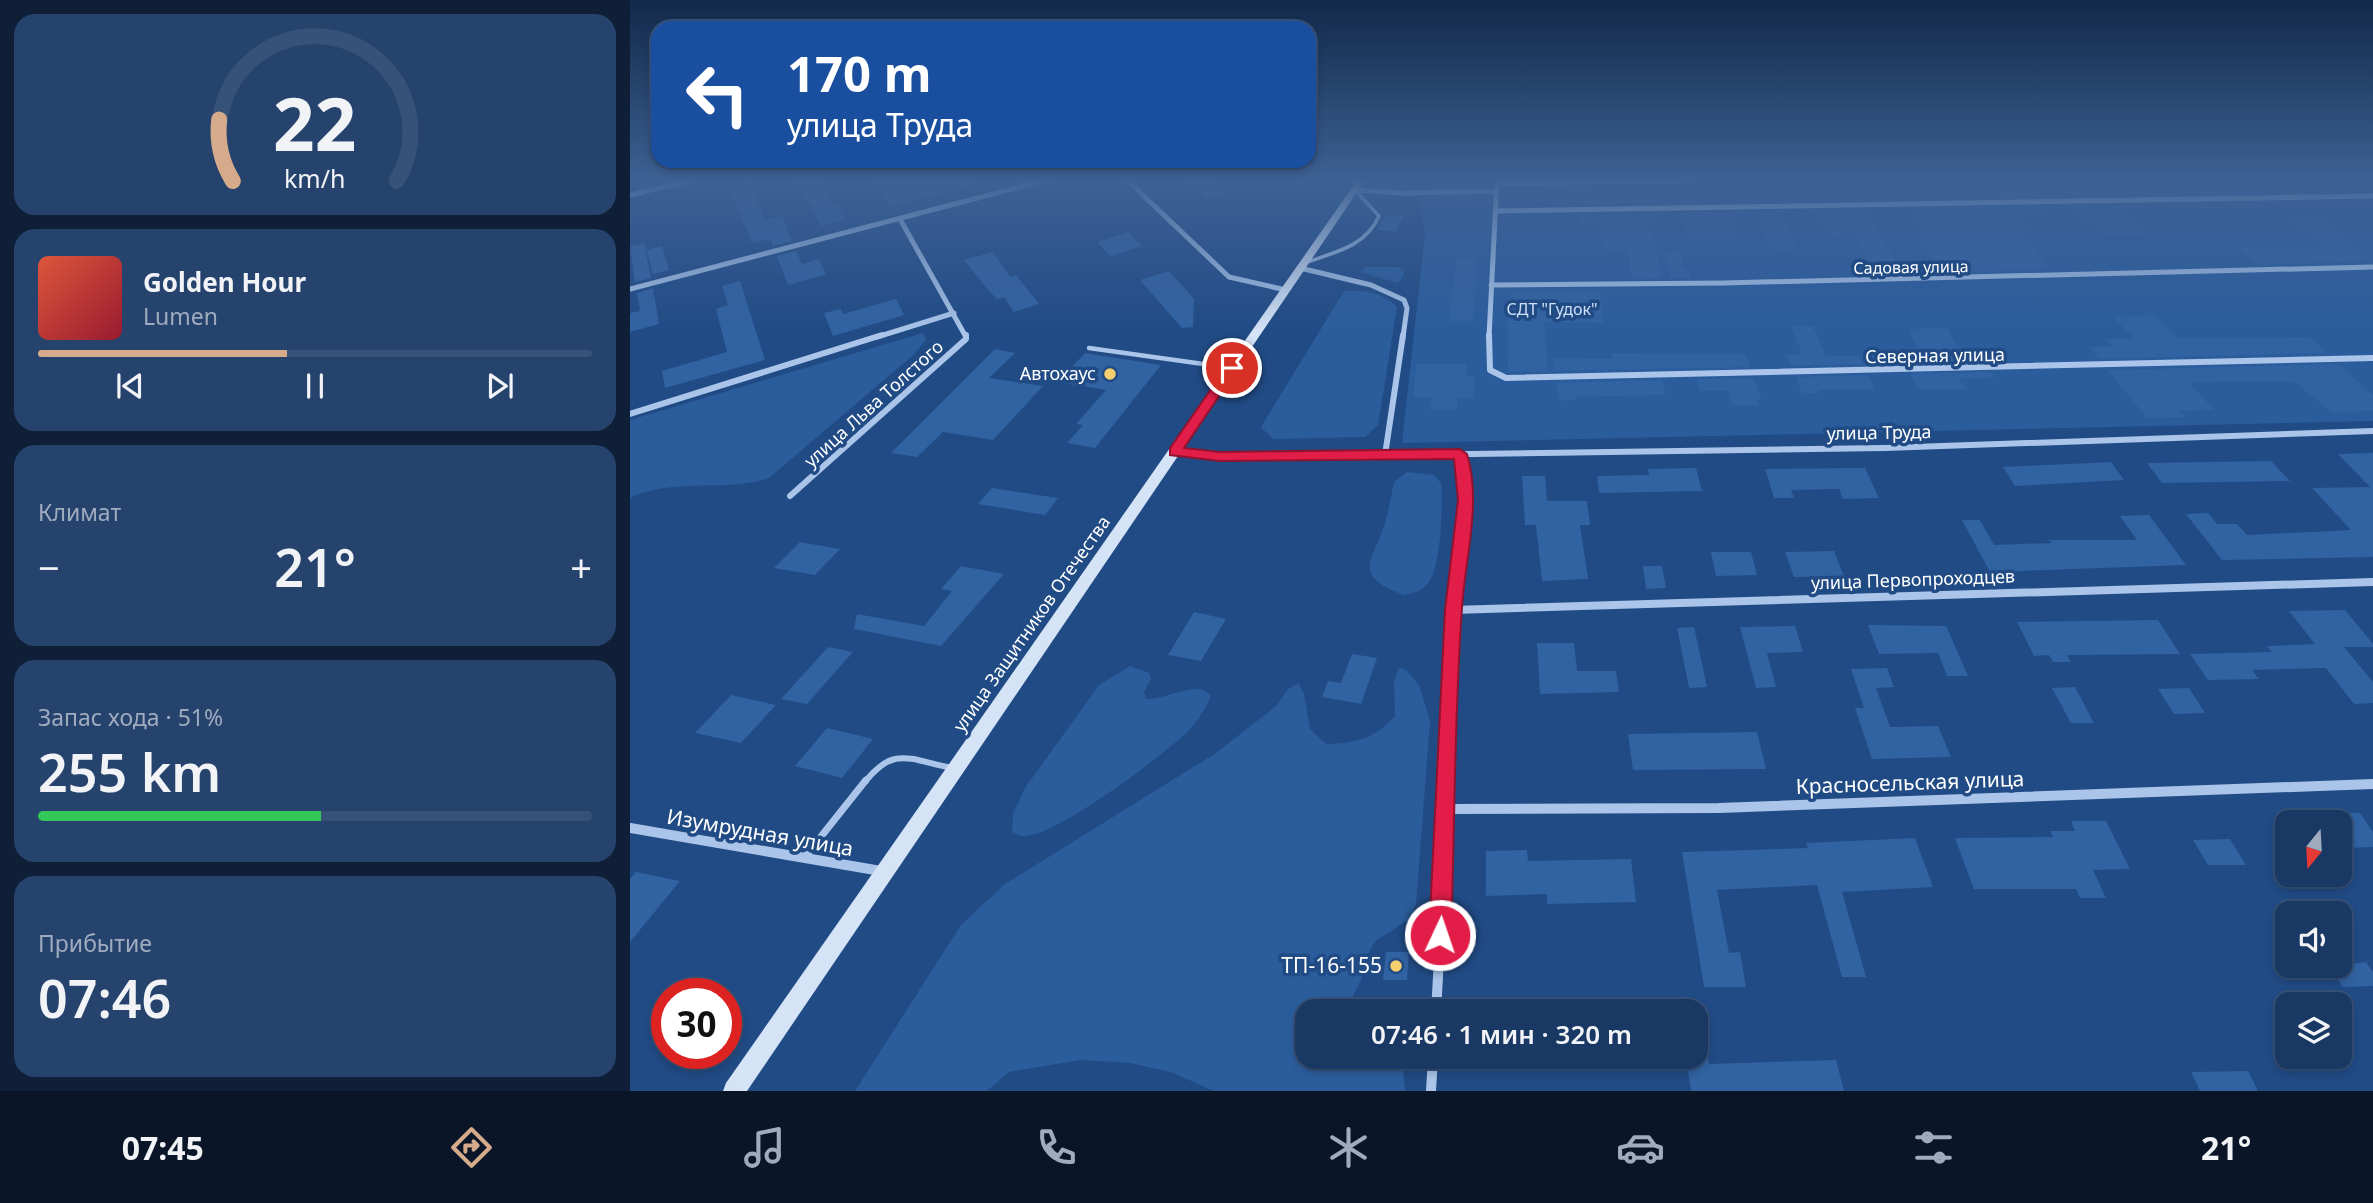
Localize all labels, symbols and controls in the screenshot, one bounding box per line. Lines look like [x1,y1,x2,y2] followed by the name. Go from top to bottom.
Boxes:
[787,40,932,106] text: 170 m
[672,49,763,140] icon: left
[273,73,357,172] text: 22
[787,103,973,146] text: улица Труда
[284,161,346,195] text: km/h
[1853,255,1969,279] street label: Садовая улица
[143,264,306,300] text: Golden Hour
[1507,298,1597,320] park label: СДТ "Гудок"
[143,300,218,332] text: Lumen
[799,334,948,472] street label: улица Льва Толстого
[1202,338,1262,398] pin
[1865,342,2005,368] street label: Северная улица
[1213,349,1251,387] icon: arrive
[1020,361,1096,385] place label: Автохаус
[1102,366,1118,382] marker: Автохаус
[111,367,149,405] icon: previous
[296,367,334,405] icon: pause
[481,367,519,405] icon: next
[1826,419,1932,445] street label: улица Труда
[38,496,121,528] text: Климат
[947,511,1115,736] street label: улица Защитников Отечества
[274,531,356,602] text: 21°
[38,541,60,593] text: −
[570,541,592,593] text: +
[1811,563,2015,595] street label: улица Первопроходцев
[38,701,223,733] text: Запас хода · 51%
[38,736,221,807] text: 255 km
[1795,764,2025,800] street label: Красносельская улица
[665,802,856,862] street label: Изумрудная улица
[2275,810,2352,887] north arrow
[2275,810,2352,1069] map controls
[1403,898,1477,972] position arrow
[2275,901,2352,978] button: sound
[38,927,152,959] text: Прибытие
[1281,951,1382,979] place label: ТП-16-155
[1388,958,1404,974] marker: ТП-16-155
[38,962,171,1033] text: 07:46
[651,978,742,1069] speed limit sign: 30
[2275,992,2352,1069] button: layers
[1371,1016,1632,1052] text: 07:46 · 1 мин · 320 m
[447,1123,496,1172] icon: directions
[740,1123,789,1172] icon: music
[1032,1123,1081,1172] icon: phone
[1324,1123,1373,1172] icon: climate
[1616,1123,1665,1172] icon: car
[1909,1123,1958,1172] icon: filters
[122,1126,204,1169] text: 07:45
[2201,1126,2251,1169] text: 21°

